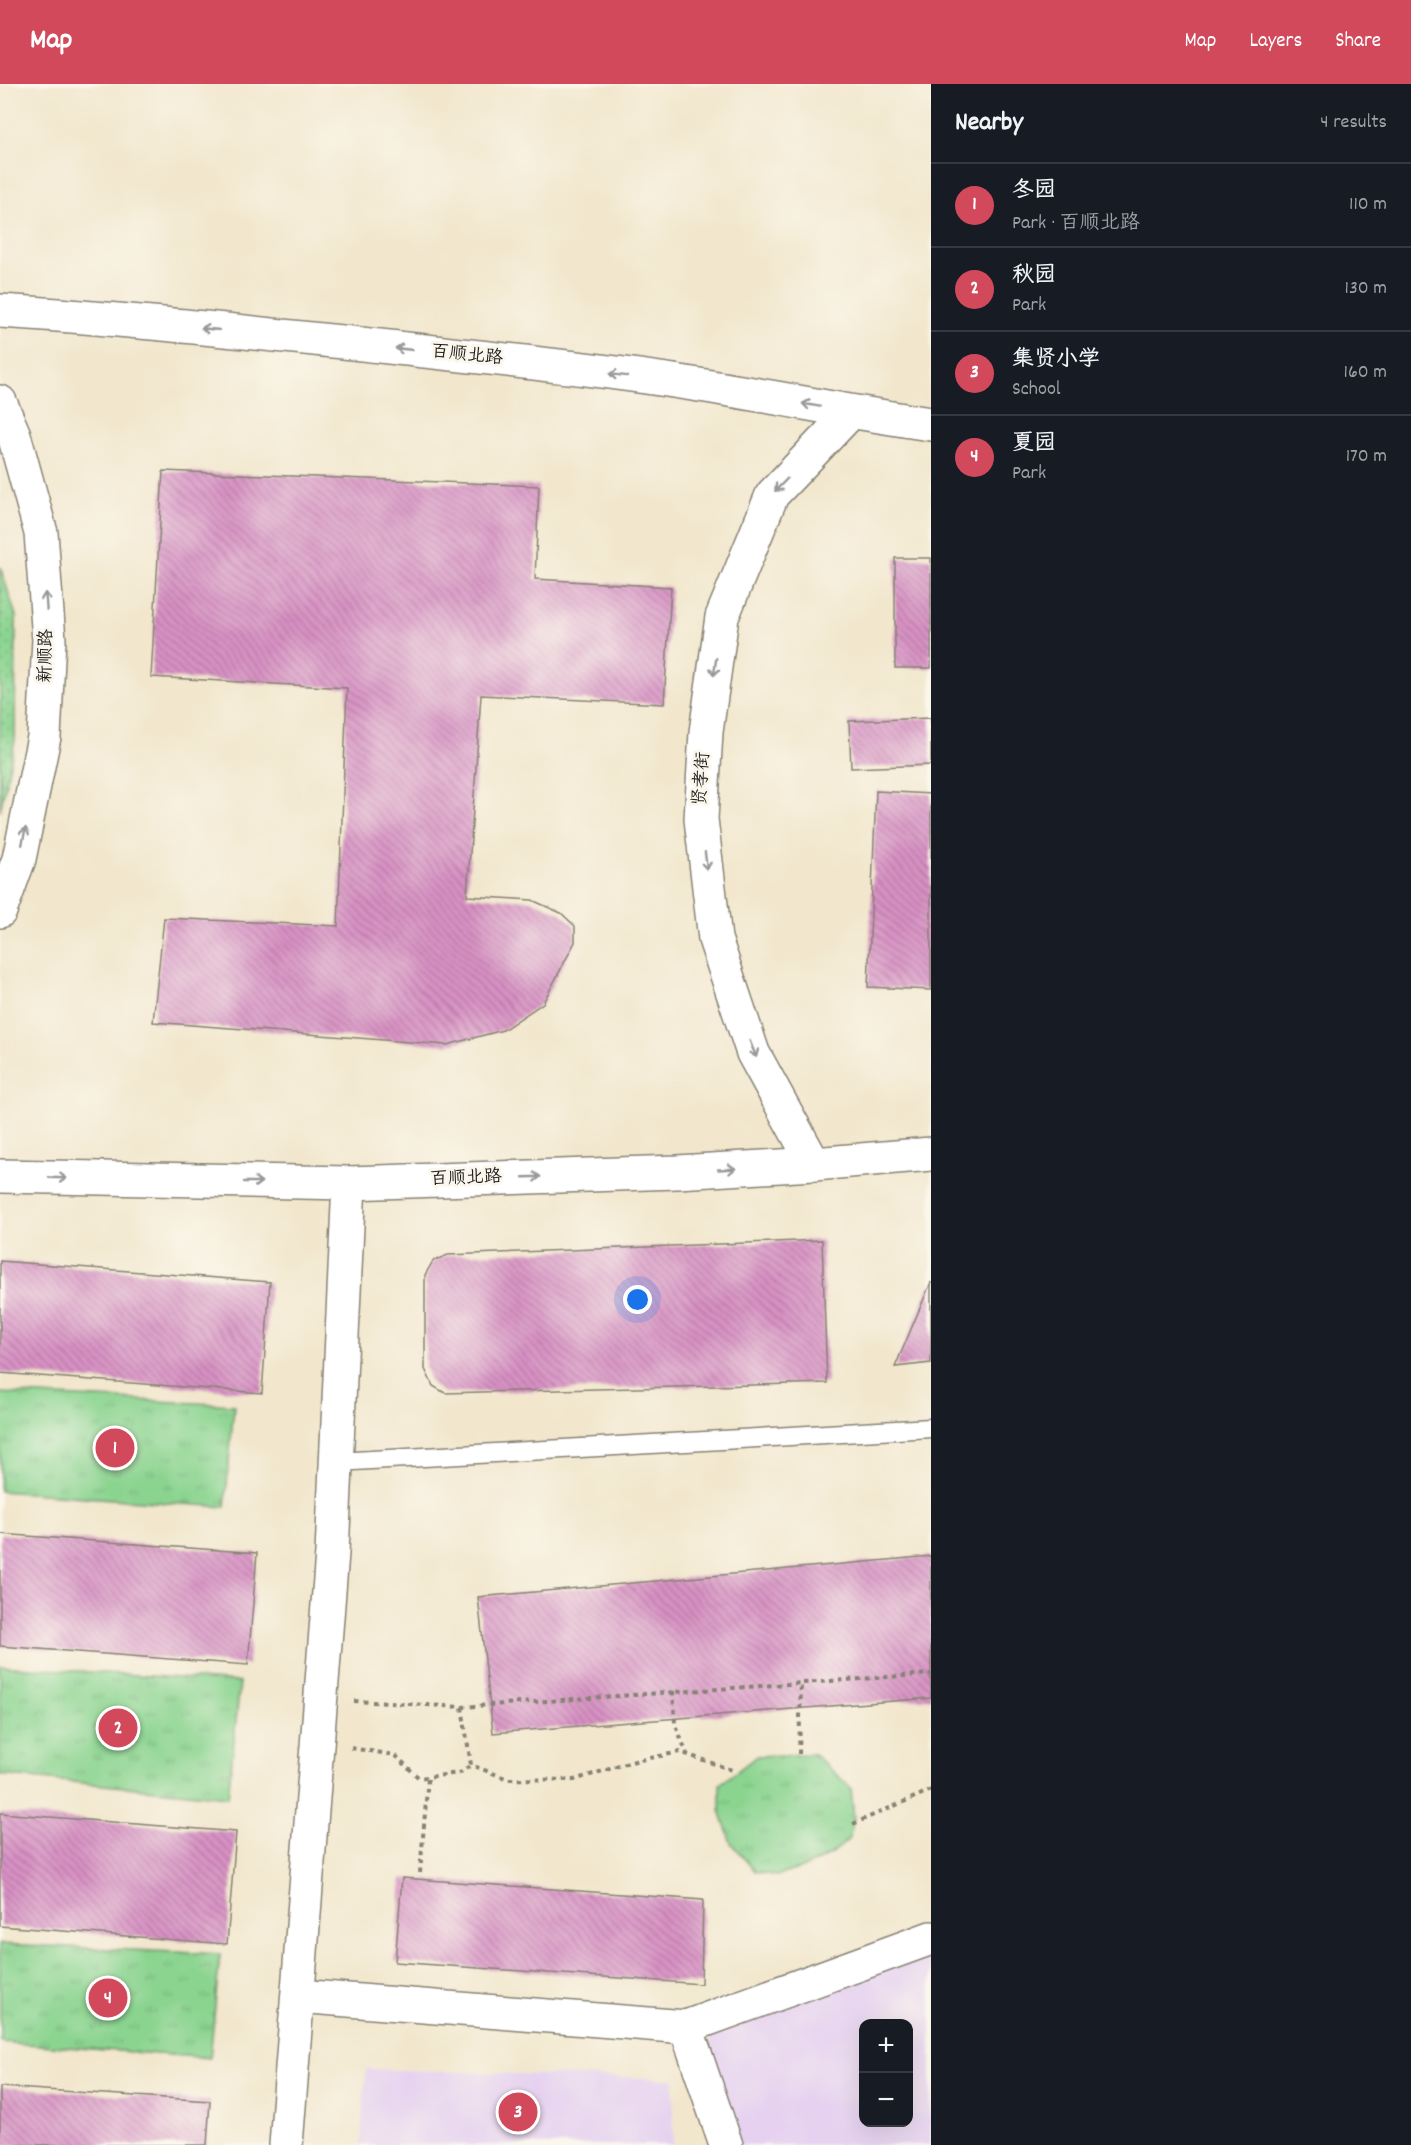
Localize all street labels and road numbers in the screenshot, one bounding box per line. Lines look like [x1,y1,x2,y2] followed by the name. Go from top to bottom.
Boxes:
[430,340,504,372] street label: 百顺北路
[34,629,60,683] street label: 新顺路
[689,751,717,807] street label: 贤孝街
[430,1165,502,1193] street label: 百顺北路

